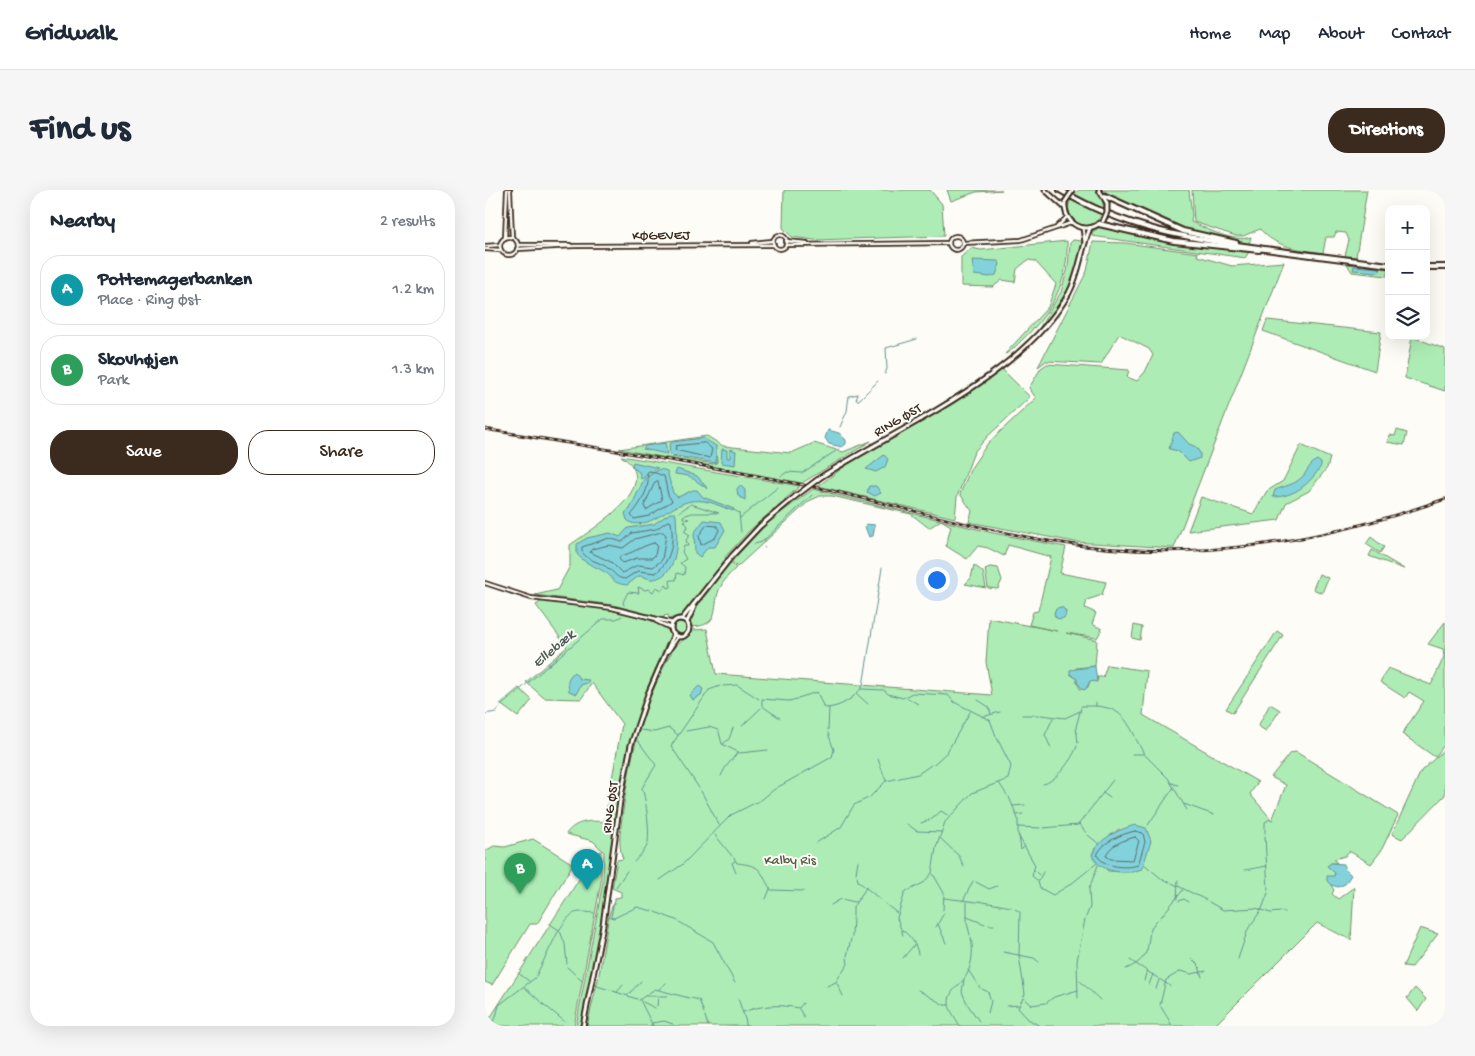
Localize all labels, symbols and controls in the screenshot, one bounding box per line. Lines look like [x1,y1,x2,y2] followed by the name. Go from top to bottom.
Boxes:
[25,20,116,49] text: Gridwalk
[1189,24,1231,45] text: Home
[1259,24,1290,45] text: Map
[1318,24,1364,45] text: About
[1392,24,1450,45] text: Contact
[1328,108,1445,153] button: Directions
[30,110,130,151] text: Find us
[1385,205,1430,340] map controls
[1385,205,1430,250] button: +
[50,210,115,235] text: Nearby
[380,213,435,232] text: 2 results
[632,227,691,246] street label: KØGEVEJ
[1385,250,1430,295] button: −
[98,269,252,292] text: Pottemagerbanken
[62,281,72,300] text: A
[392,281,434,300] text: 1.2 km
[98,292,200,311] text: Place · Ring Øst
[1385,295,1430,340] button: layers
[98,349,178,372] text: Skovhøjen
[63,361,71,380] text: B
[392,361,434,380] text: 1.3 km
[98,372,129,391] text: Park
[871,400,926,442] street label: RING ØST
[50,430,238,475] button: Save
[248,430,435,475] button: Share
[924,567,950,593] your location
[529,626,580,672] water label: Ellebæk
[599,780,624,834] street label: RING ØST
[571,849,603,890] pin: A
[504,853,536,894] pin: B
[764,853,817,870] park label: Kalby Ris

